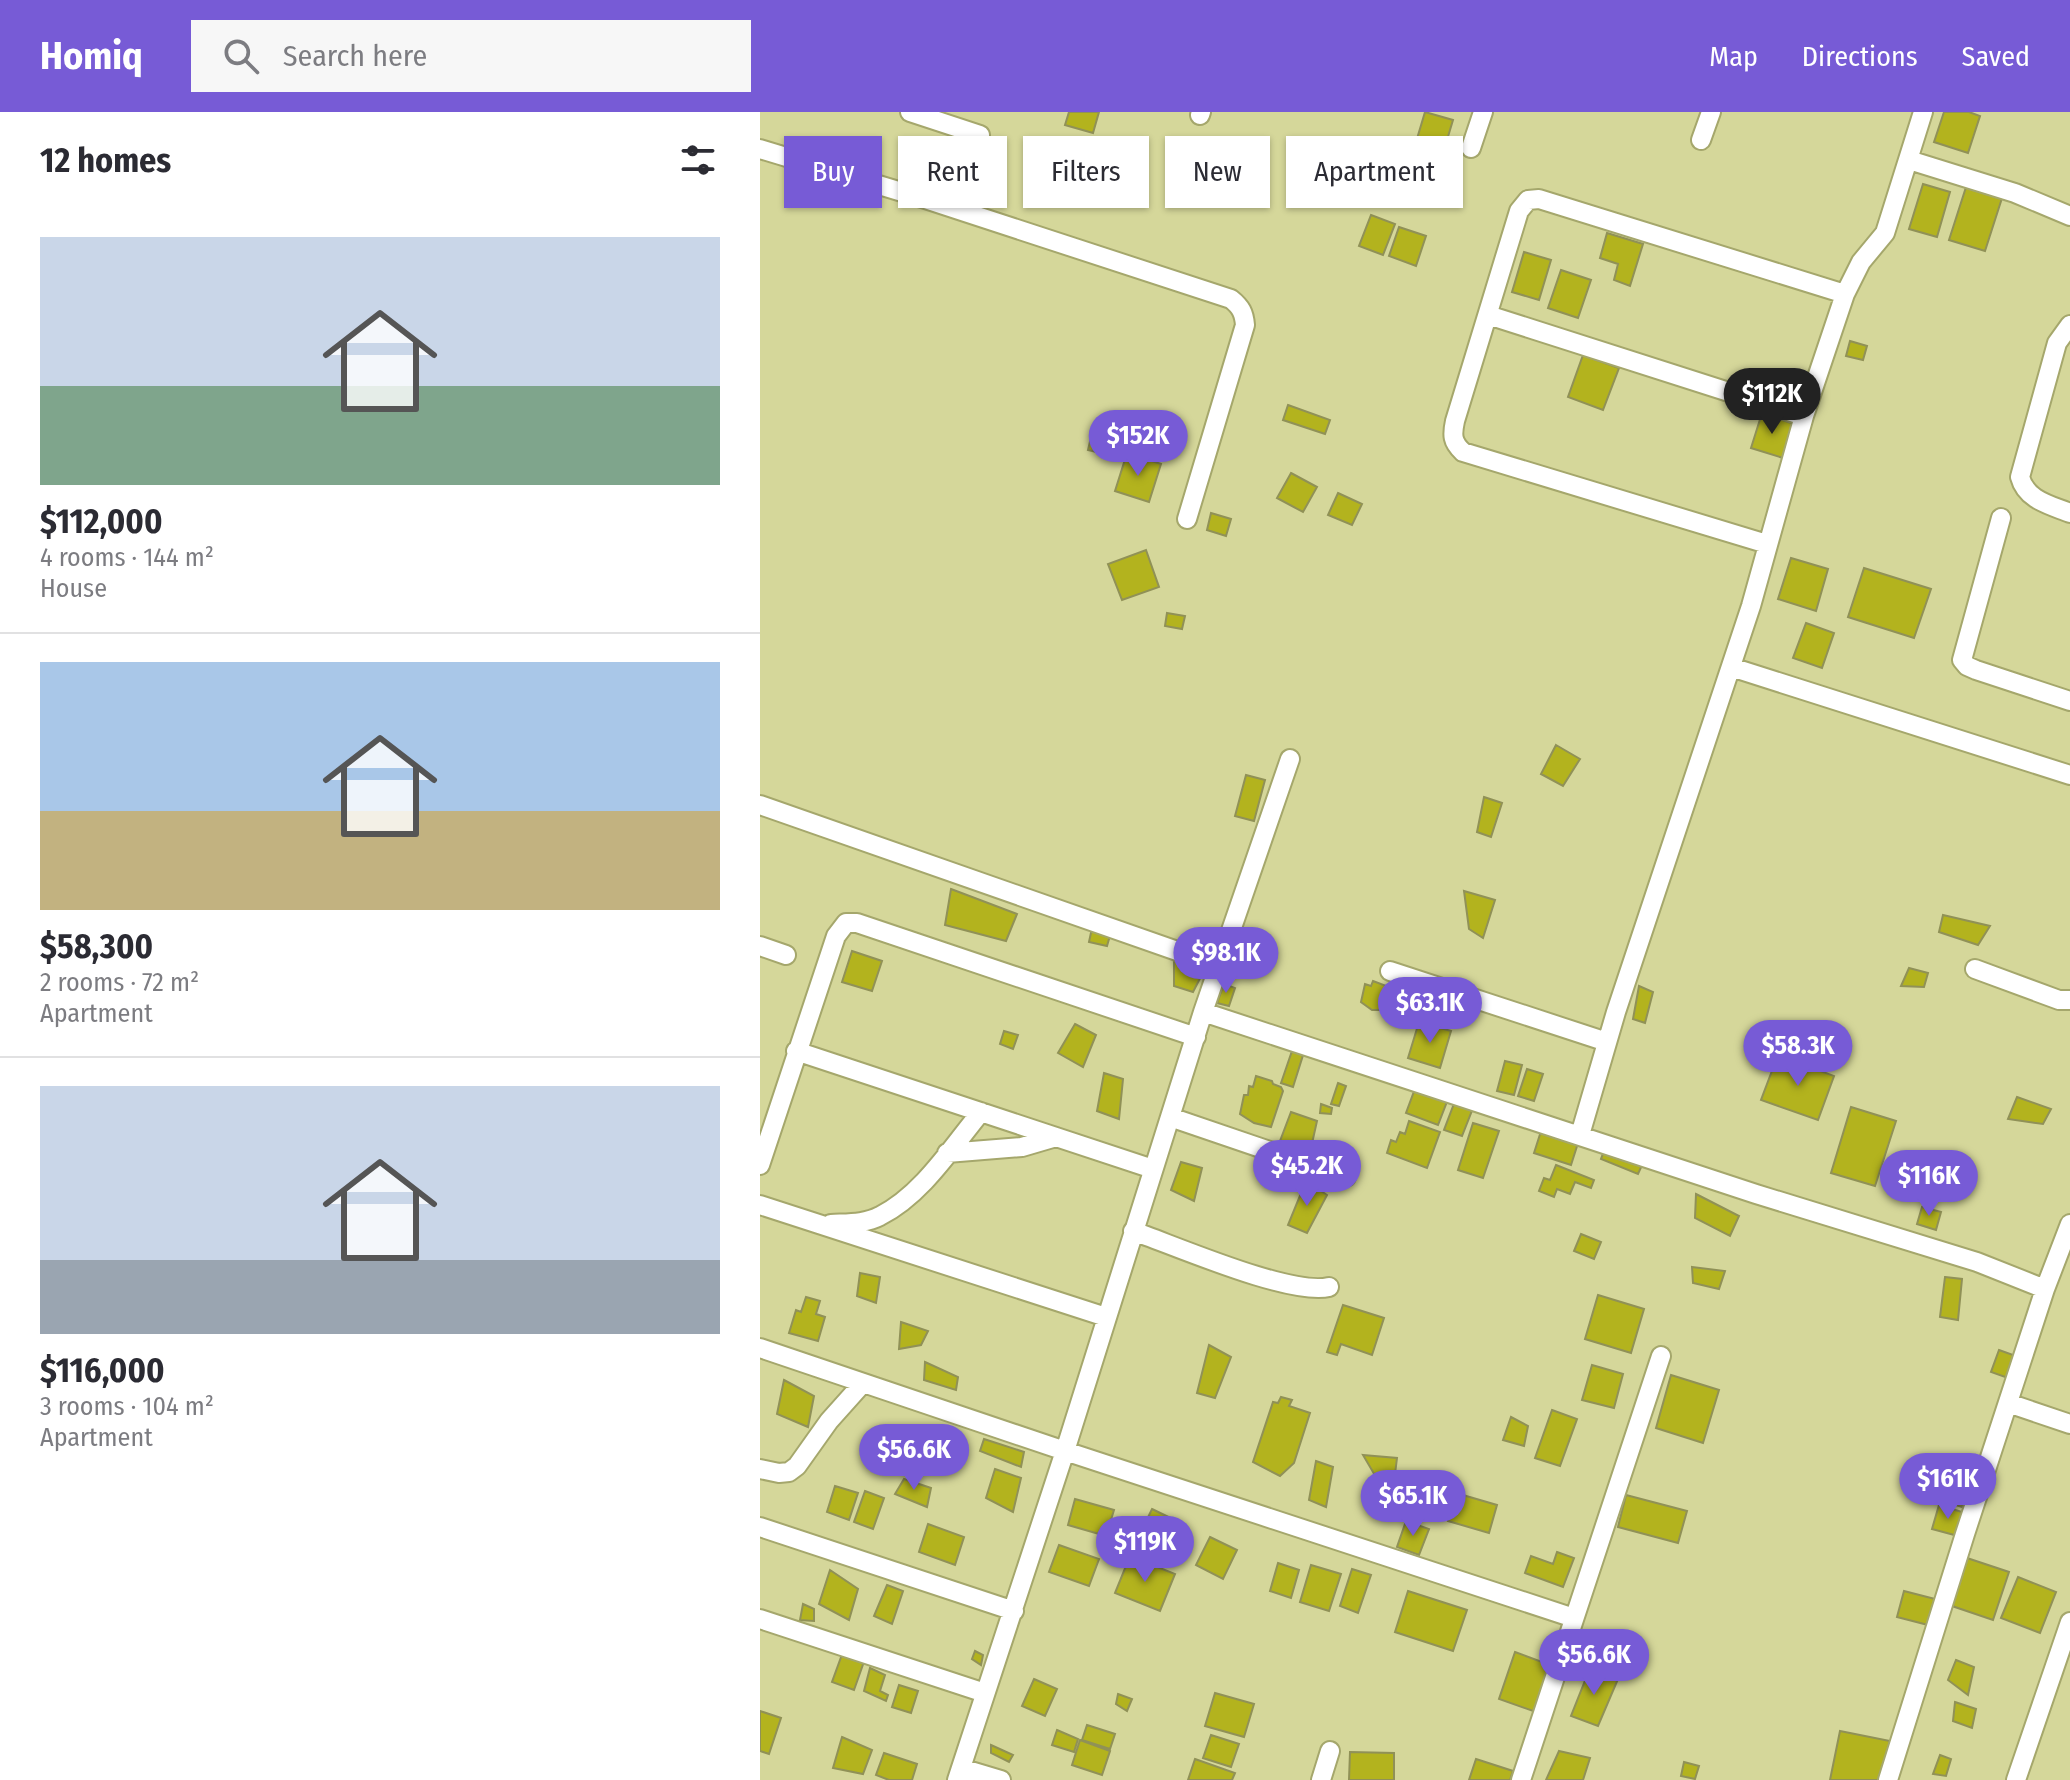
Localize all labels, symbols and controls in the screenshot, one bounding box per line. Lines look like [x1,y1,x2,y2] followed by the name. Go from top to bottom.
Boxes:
[191,20,751,92] search box
[40,33,143,79] text: Homiq
[219,34,263,78] icon: search
[283,38,427,74] text: Search here
[1709,40,1758,73] text: Map
[1802,40,1918,73] text: Directions
[1962,40,2030,73] text: Saved
[784,136,882,208] chip: Buy
[898,136,1007,208] chip: Rent
[1023,136,1149,208] chip: Filters
[1165,136,1270,208] chip: New
[1286,136,1463,208] chip: Apartment
[676,138,720,182] icon: filters
[40,140,171,181] text: 12 homes
[308,289,452,433] icon: home
[1716,368,1828,436] pin: $112K
[1742,378,1802,409] text: $112K
[1082,410,1194,478] pin: $152K
[1107,420,1169,451] text: $152K
[40,501,163,542] text: $112,000
[40,542,214,573] text: 4 rooms · 144 m²
[40,573,107,604] text: House
[308,714,452,858] icon: home
[40,926,153,967] text: $58,300
[1161,927,1291,995] pin: $98.1K
[1191,937,1261,968] text: $98.1K
[40,967,199,998] text: 2 rooms · 72 m²
[1365,977,1495,1045] pin: $63.1K
[1396,987,1464,1018] text: $63.1K
[40,998,153,1029] text: Apartment
[1733,1020,1863,1088] pin: $58.3K
[1761,1030,1835,1061] text: $58.3K
[308,1138,452,1282] icon: home
[1242,1140,1372,1208] pin: $45.2K
[1271,1150,1343,1181] text: $45.2K
[1873,1150,1985,1218] pin: $116K
[1898,1160,1960,1191] text: $116K
[40,1350,165,1391] text: $116,000
[40,1391,214,1422] text: 3 rooms · 104 m²
[40,1422,153,1453] text: Apartment
[849,1424,979,1492] pin: $56.6K
[877,1434,951,1465] text: $56.6K
[1892,1453,2004,1521] pin: $161K
[1917,1463,1979,1494] text: $161K
[1348,1470,1478,1538] pin: $65.1K
[1379,1480,1447,1511] text: $65.1K
[1089,1516,1201,1584] pin: $119K
[1114,1526,1176,1557] text: $119K
[1529,1629,1659,1697] pin: $56.6K
[1557,1639,1631,1670] text: $56.6K

